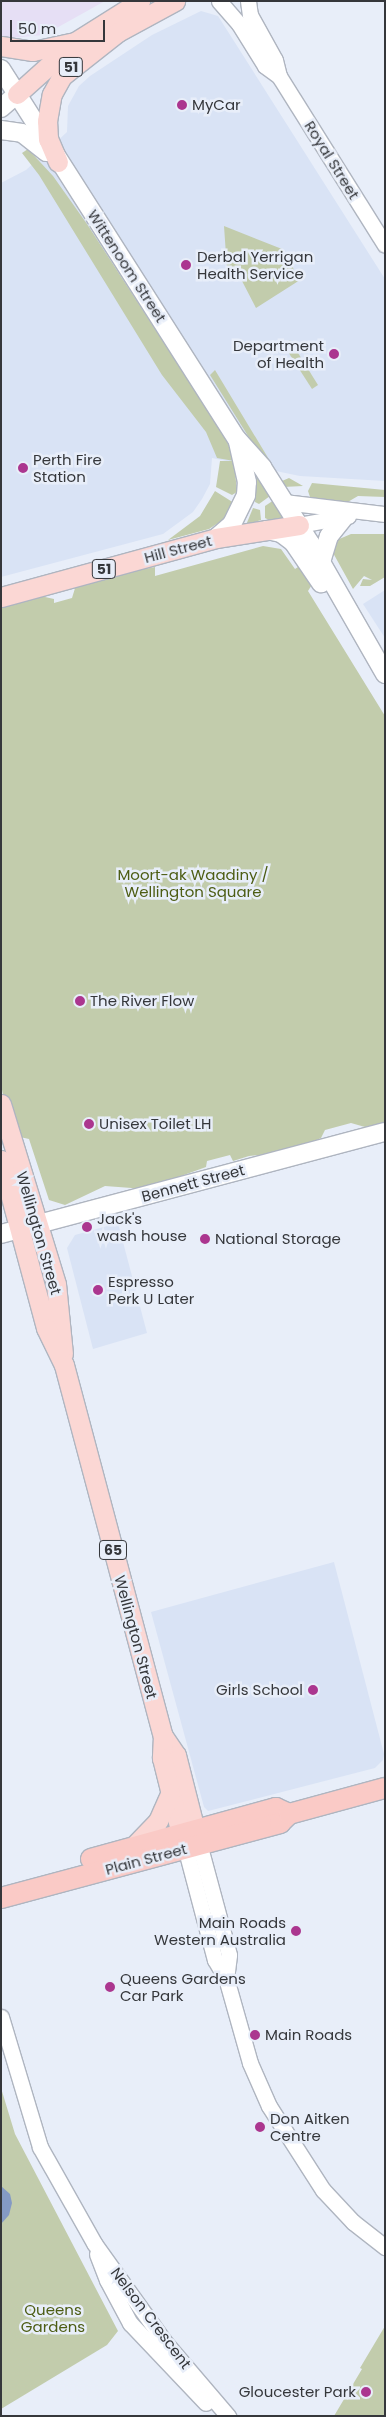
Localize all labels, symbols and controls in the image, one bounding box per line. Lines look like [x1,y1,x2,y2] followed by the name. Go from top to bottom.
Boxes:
[12,10,108,42] scale bar
[18,18,56,39] text: 50 m
[58,56,84,78] road number: 51
[192,96,241,114] place label: MyCar
[176,99,188,111] marker: MyCar
[301,118,363,202] street label: Royal Street
[84,206,170,326] street label: Wittenoom Street
[197,247,313,282] place label: Derbal Yerrigan Health Service
[179,258,193,272] marker: Derbal Yerrigan Health Service
[233,336,324,371] place label: Department of Health
[328,348,340,360] marker: Department of Health
[33,450,102,485] place label: Perth Fire Station
[17,462,29,474] marker: Perth Fire Station
[142,531,214,567] street label: Hill Street
[92,558,116,580] road number: 51
[117,865,269,900] park label: Moort-ak Waadiny / Wellington Square
[90,992,194,1010] place label: The River Flow
[74,995,86,1007] marker: The River Flow
[99,1115,211,1133] place label: Unisex Toilet LH
[83,1118,95,1130] marker: Unisex Toilet LH
[140,1161,246,1205] street label: Bennett Street
[13,1169,65,1297] street label: Wellington Street
[97,1209,187,1244] place label: Jack's wash house
[81,1221,93,1233] marker: Jack's wash house
[215,1230,341,1248] place label: National Storage
[199,1233,211,1245] marker: National Storage
[108,1272,194,1307] place label: Espresso Perk U Later
[92,1284,104,1296] marker: Espresso Perk U Later
[98,1538,128,1562] road number: 65
[111,1573,161,1701] street label: Wellington Street
[216,1681,303,1699] place label: Girls School
[307,1684,319,1696] marker: Girls School
[103,1839,189,1879] street label: Plain Street
[154,1913,286,1948] place label: Main Roads Western Australia
[290,1925,302,1937] marker: Main Roads Western Australia
[120,1969,246,2004] place label: Queens Gardens Car Park
[104,1981,116,1993] marker: Queens Gardens Car Park
[265,2026,352,2044] place label: Main Roads
[249,2029,261,2041] marker: Main Roads
[270,2109,350,2144] place label: Don Aitken Centre
[254,2121,266,2133] marker: Don Aitken Centre
[107,2264,195,2372] street label: Nelson Crescent
[21,2300,85,2335] park label: Queens Gardens
[239,2383,356,2401] place label: Gloucester Park
[360,2386,372,2398] marker: Gloucester Park

